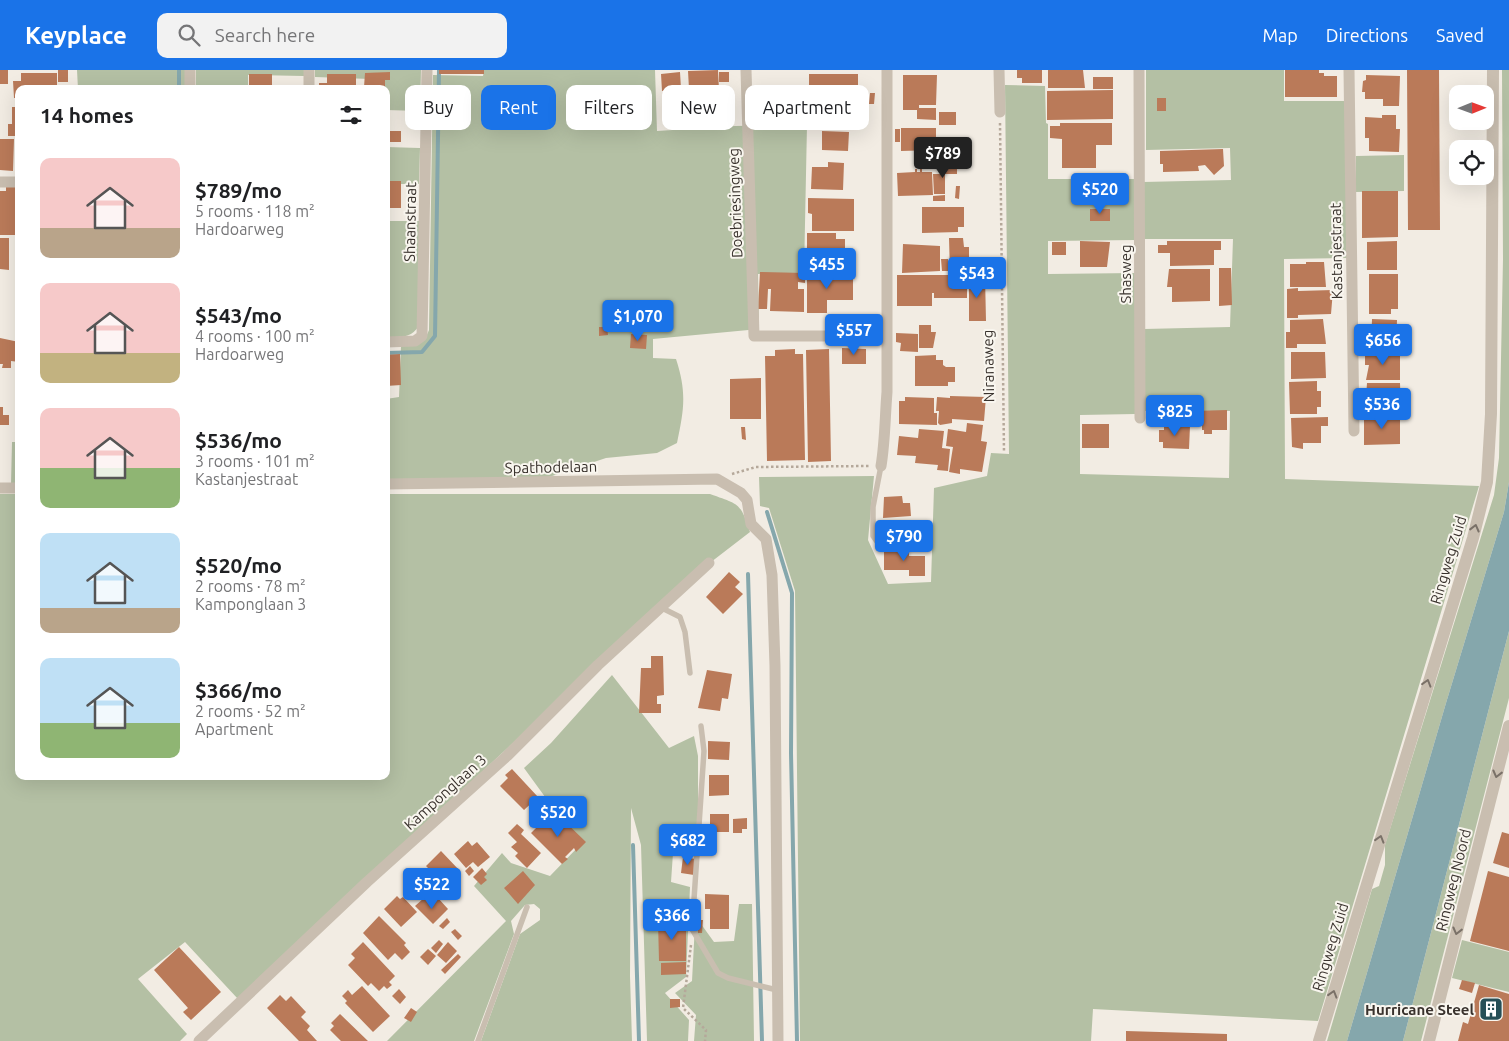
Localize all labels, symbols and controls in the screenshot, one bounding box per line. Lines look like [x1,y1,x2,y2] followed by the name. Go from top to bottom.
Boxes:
[157,13,507,58] search box
[175,21,203,49] icon: search
[25,22,127,49] text: Keyplace
[215,24,315,46] text: Search here
[1262,25,1298,45] text: Map
[1326,25,1408,45] text: Directions
[1436,25,1484,45] text: Saved
[405,85,471,130] chip: Buy
[481,85,556,130] chip: Rent
[566,85,652,130] chip: Filters
[662,85,735,130] chip: New
[745,85,869,130] chip: Apartment
[1449,85,1494,130] north arrow
[1449,85,1494,185] map controls
[337,101,365,129] icon: filters
[40,103,134,127] text: 14 homes
[913,136,973,179] pin: $789
[1449,140,1494,185] button: locate
[925,144,961,162] text: $789
[725,148,745,258] street label: Doebriesingweg
[1070,172,1130,215] pin: $520
[80,178,140,238] icon: home
[195,178,282,202] text: $789/mo
[1082,180,1118,198] text: $520
[401,182,419,262] street label: Shaanstraat
[195,202,315,220] text: 5 rooms · 118 m²
[1327,202,1345,300] street label: Kastanjestraat
[195,220,284,238] text: Hardoarweg
[1117,244,1134,304] street label: Shasweg
[797,248,857,290] pin: $455
[809,255,845,273] text: $455
[947,256,1007,299] pin: $543
[959,264,995,282] text: $543
[597,300,679,342] pin: $1,070
[80,303,140,363] icon: home
[195,303,282,327] text: $543/mo
[613,307,663,325] text: $1,070
[824,314,884,356] pin: $557
[836,321,872,339] text: $557
[1353,324,1413,366] pin: $656
[195,327,315,345] text: 4 rooms · 100 m²
[979,330,997,402] street label: Niranaweg
[1365,331,1401,349] text: $656
[195,345,284,363] text: Hardoarweg
[1352,388,1412,430] pin: $536
[1145,394,1205,437] pin: $825
[1364,395,1400,413] text: $536
[1157,402,1193,420] text: $825
[80,428,140,488] icon: home
[195,428,282,452] text: $536/mo
[195,452,315,470] text: 3 rooms · 101 m²
[505,458,597,476] street label: Spathodelaan
[195,470,298,488] text: Kastanjestraat
[1426,514,1470,606] street label: Ringweg Zuid
[874,520,934,562] pin: $790
[1469,524,1480,533] one-way arrow
[886,527,922,545] text: $790
[80,553,140,613] icon: home
[195,553,282,577] text: $520/mo
[195,577,306,595] text: 2 rooms · 78 m²
[195,595,306,613] text: Kamponglaan 3
[80,678,140,738] icon: home
[195,678,282,702] text: $366/mo
[1421,680,1431,688] one-way arrow
[195,702,306,720] text: 2 rooms · 52 m²
[195,720,273,738] text: Apartment
[401,751,489,833] street label: Kamponglaan 3
[1492,769,1503,778] one-way arrow
[528,796,588,838] pin: $520
[540,803,576,821] text: $520
[658,824,718,866] pin: $682
[1432,827,1474,933] street label: Ringweg Noord
[670,831,706,849] text: $682
[1374,835,1384,843] one-way arrow
[402,868,462,910] pin: $522
[414,875,450,893] text: $522
[642,898,702,941] pin: $366
[1308,901,1352,993] street label: Ringweg Zuid
[654,906,690,924] text: $366
[1452,927,1463,936] one-way arrow
[1327,991,1337,999] one-way arrow
[1478,996,1504,1022] building icon: Hurricane Steel
[1365,1001,1474,1018] place label: Hurricane Steel

